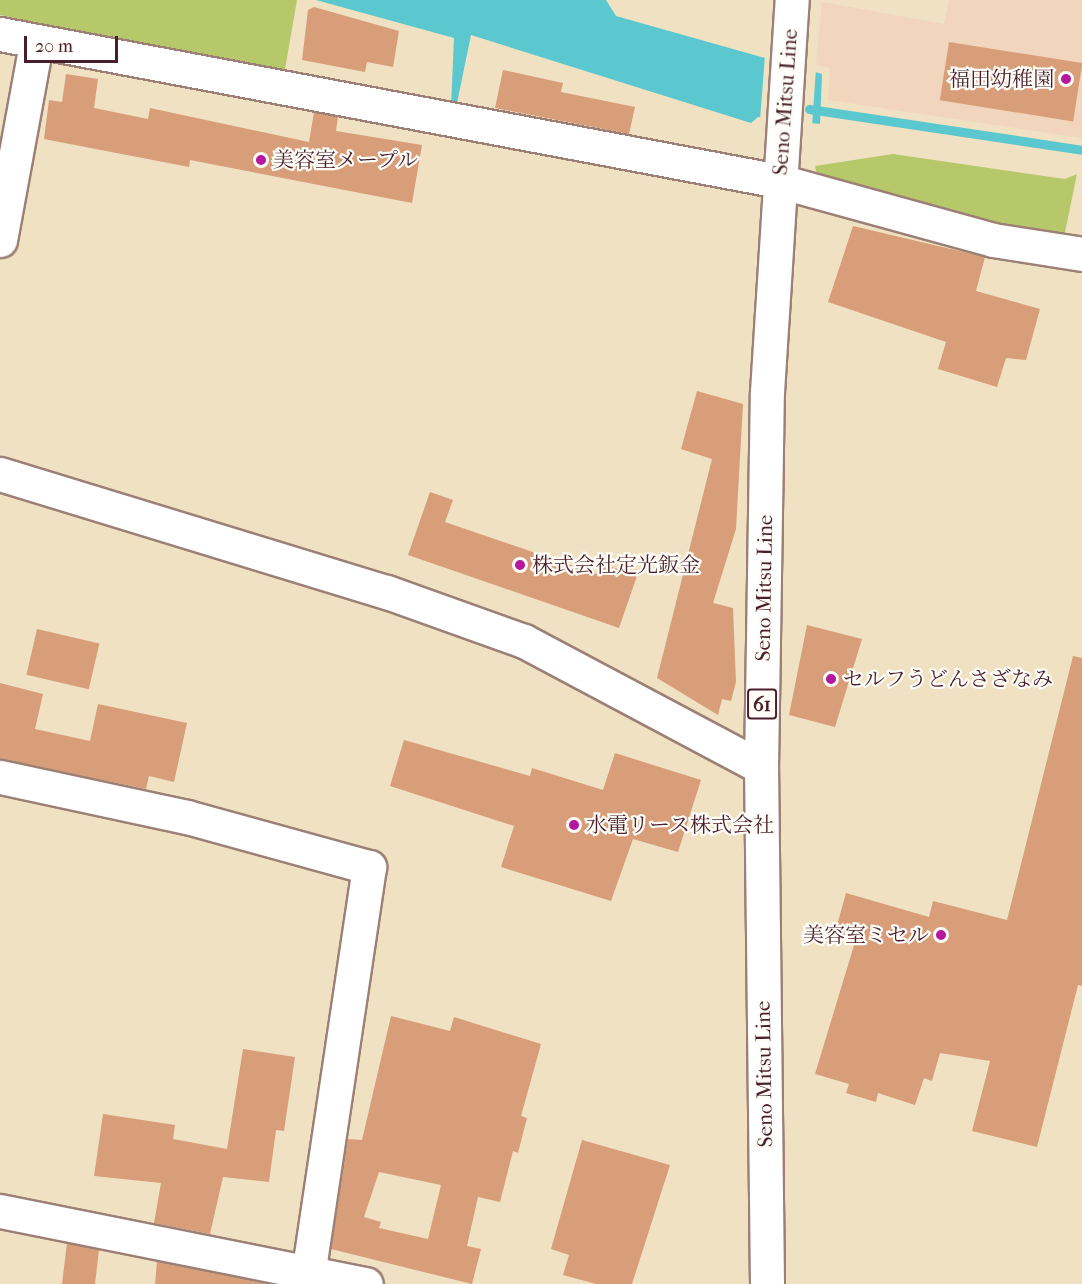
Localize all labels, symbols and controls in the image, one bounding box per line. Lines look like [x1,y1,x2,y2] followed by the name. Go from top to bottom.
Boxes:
[27,24,122,62] scale bar
[767,28,803,176] street label: Seno Mitsu Line
[35,36,73,57] text: 20 m
[949,66,1054,92] place label: 福田幼稚園
[1059,72,1073,86] marker: 福田幼稚園
[273,147,420,173] place label: 美容室メープル
[254,153,268,167] marker: 美容室メープル
[750,514,778,662] street label: Seno Mitsu Line
[532,552,700,578] place label: 株式会社定光鈑金
[513,558,527,572] marker: 株式会社定光鈑金
[843,666,1053,692] place label: セルフうどんさざなみ
[824,672,838,686] marker: セルフうどんさざなみ
[747,687,777,721] road number: 61
[586,812,775,838] place label: 水電リース株式会社
[567,818,581,832] marker: 水電リース株式会社
[803,922,929,948] place label: 美容室ミセル
[934,928,948,942] marker: 美容室ミセル
[750,1000,778,1148] street label: Seno Mitsu Line

